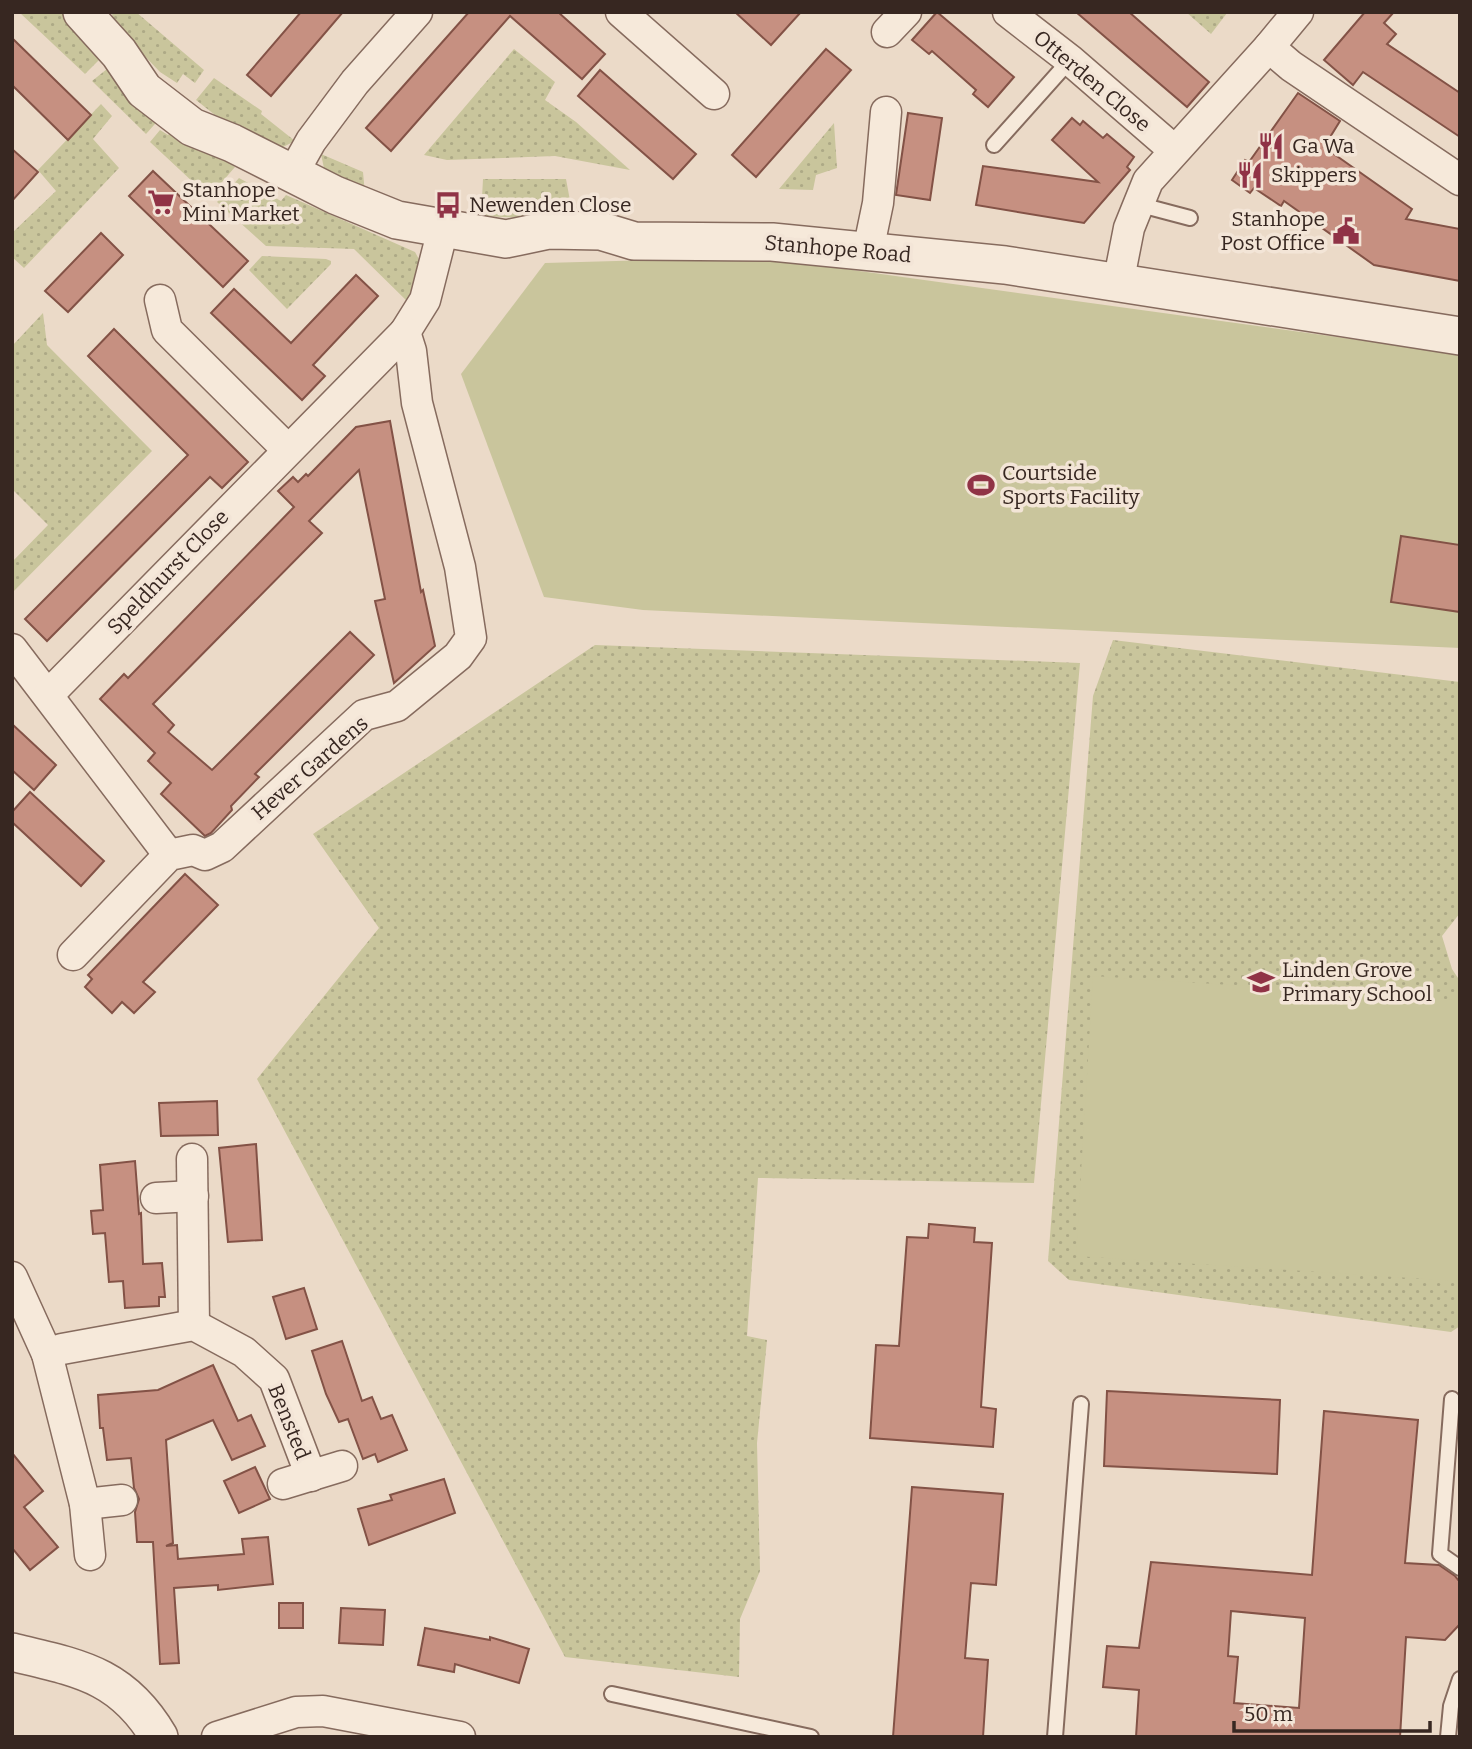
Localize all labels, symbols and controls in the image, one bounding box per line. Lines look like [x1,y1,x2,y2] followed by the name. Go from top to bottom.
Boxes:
[1028,25,1156,137] street label: Otterden Close
[1256,131,1286,161] restaurant icon: Ga Wa
[1292,133,1355,159] place label: Ga Wa
[1235,160,1265,190] restaurant icon: Skippers
[1271,162,1357,188] place label: Skippers
[182,177,300,227] place label: Stanhope Mini Market
[146,187,176,217] supermarket icon: Stanhope Mini Market
[433,190,463,220] bus stop icon: Newenden Close
[469,192,632,218] place label: Newenden Close
[1220,206,1325,256] place label: Stanhope Post Office
[1331,216,1361,246] public building icon: Stanhope Post Office
[764,230,912,268] street label: Stanhope Road
[1002,460,1141,510] place label: Courtside Sports Facility
[966,470,996,500] sports icon: Courtside Sports Facility
[102,504,234,640] street label: Speldhurst Close
[246,710,374,826] street label: Hever Gardens
[1282,957,1432,1007] place label: Linden Grove Primary School
[1246,967,1276,997] school or university icon: Linden Grove Primary School
[262,1380,316,1464] street label: Bensted
[1234,1690,1430,1734] scale bar
[1244,1701,1293,1727] text: 50 m

